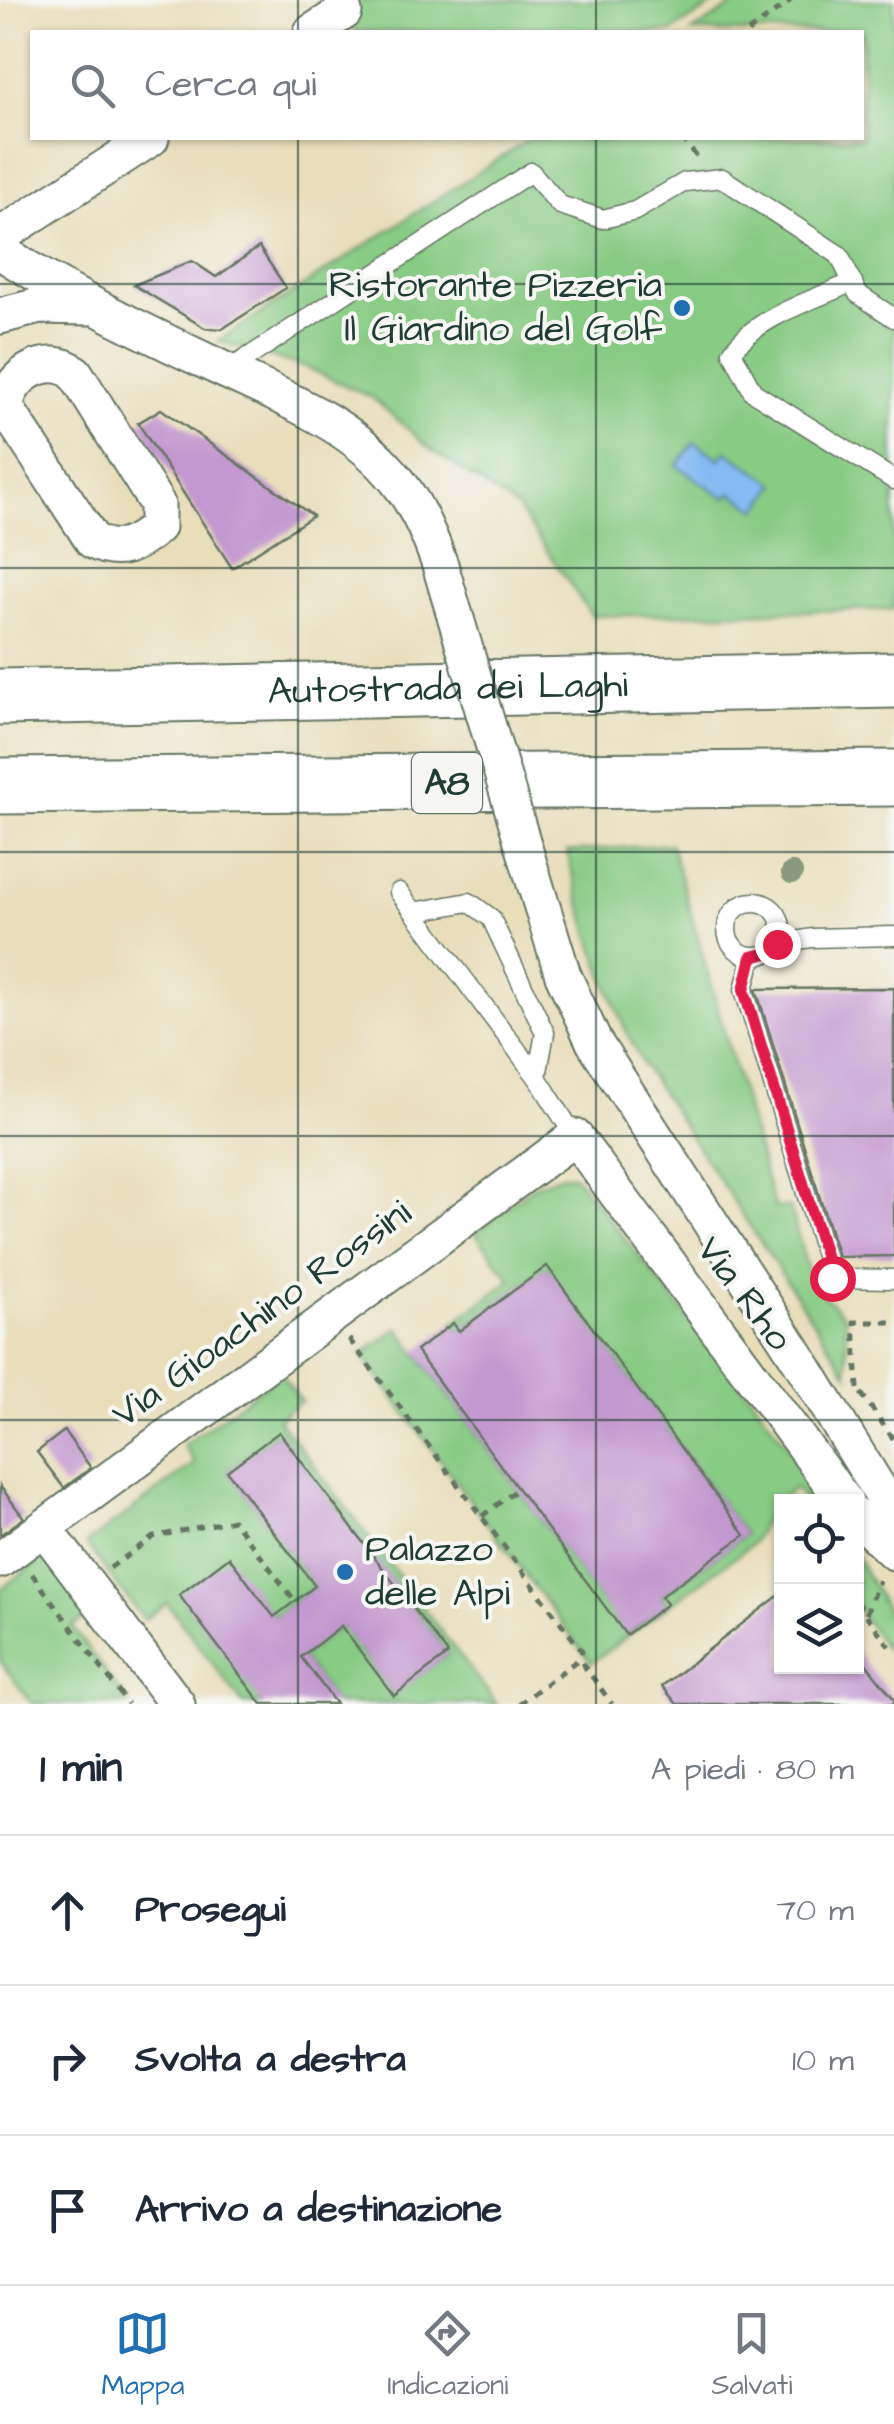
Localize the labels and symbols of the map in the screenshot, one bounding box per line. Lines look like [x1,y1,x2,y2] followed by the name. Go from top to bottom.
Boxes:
[329,260,662,356] place label: Ristorante Pizzeria Il Giardino del Golf
[671,297,693,319] marker: Ristorante Pizzeria Il Giardino del Golf
[267,659,629,718] street label: Autostrada dei Laghi
[412,753,482,813] road number: A8
[755,922,801,968] route end
[102,1188,422,1440] street label: Via Gioachino Rossini
[684,1226,804,1362] street label: Via Rho
[810,1256,856,1302] route start
[365,1524,510,1620] place label: Palazzo delle Alpi
[334,1561,356,1583] marker: Palazzo delle Alpi

